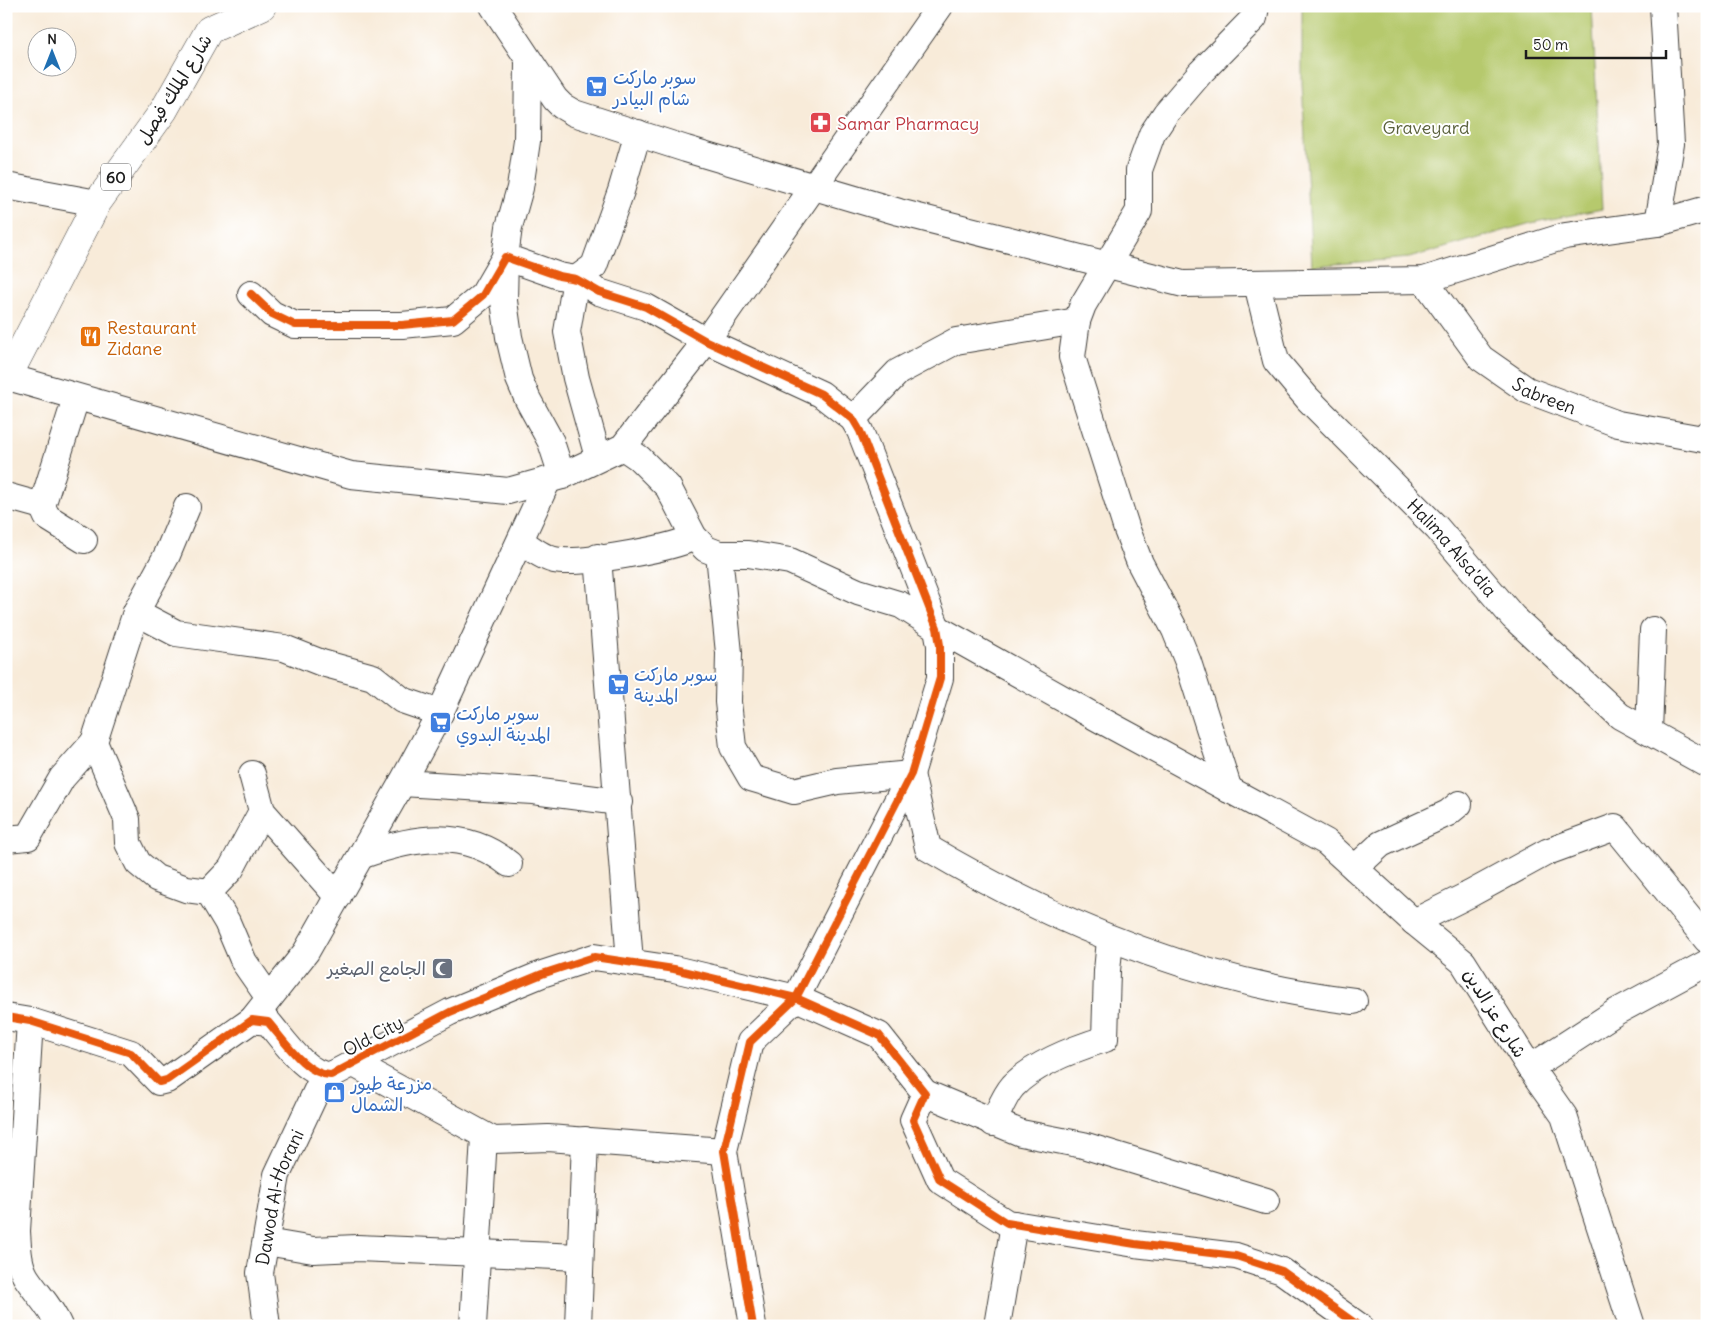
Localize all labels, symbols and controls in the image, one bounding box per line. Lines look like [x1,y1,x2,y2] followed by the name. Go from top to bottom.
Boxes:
[28,28,78,78] north arrow
[1526,28,1666,60] scale bar
[47,30,57,48] text: N
[131,30,218,149] street label: شارع الملك فيصل
[1533,35,1568,54] text: 50 m
[611,66,696,113] place label: سوبر ماركت شام البيادر
[585,75,609,99] supermarket icon: سوبر ماركت شام البيادر
[809,111,833,135] pharmacy icon: Samar Pharmacy
[837,112,979,135] place label: Samar Pharmacy
[1382,116,1470,139] park label: Graveyard
[101,163,131,190] road number: 60
[107,316,196,360] place label: Restaurant Zidane
[79,325,103,349] restaurant icon: Restaurant Zidane
[1508,372,1580,419] street label: Sabreen
[1402,493,1502,601] street label: Halima Alsa'dia
[634,663,717,707] place label: سوبر ماركت المدينة
[606,672,630,696] supermarket icon: سوبر ماركت المدينة
[456,702,551,748] place label: سوبر ماركت المدينة البدوي
[428,711,452,735] supermarket icon: سوبر ماركت المدينة البدوي
[430,956,454,980] mosque icon: الجامع الصغير
[326,957,426,982] place label: الجامع الصغير
[1458,964,1532,1063] street label: شارع عز الدين
[339,1011,407,1061] street label: Old City
[349,1072,432,1116] place label: مزرعة طيور الشمال
[323,1081,347,1105] shop icon: مزرعة طيور الشمال
[250,1125,308,1267] street label: Dawod Al-Horani

